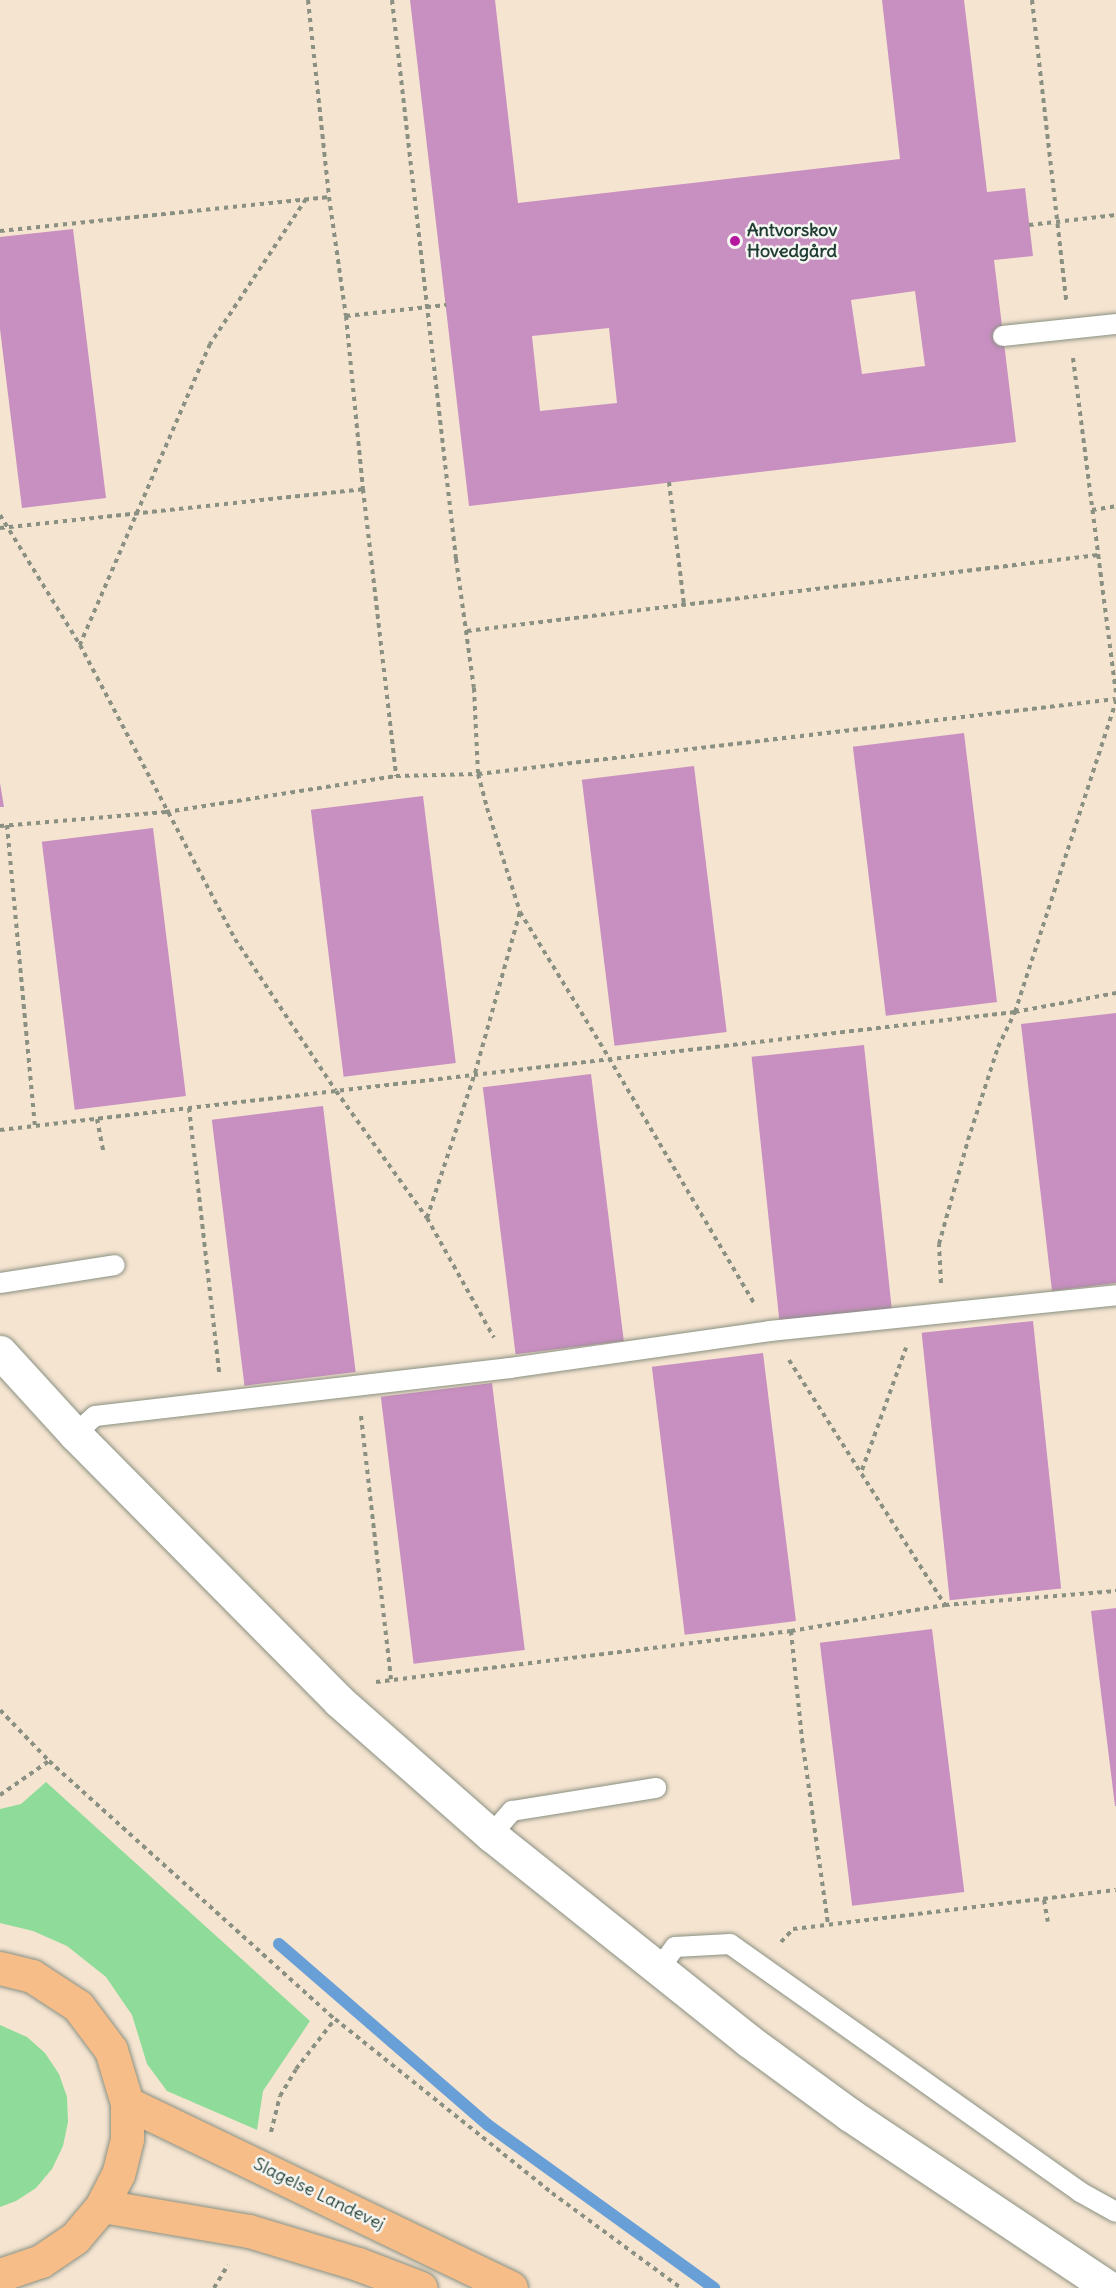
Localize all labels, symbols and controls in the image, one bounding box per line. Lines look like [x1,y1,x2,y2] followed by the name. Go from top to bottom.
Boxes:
[747,220,837,262] place label: Antvorskov Hovedgård
[728,234,742,248] marker: Antvorskov Hovedgård
[250,2153,388,2235] street label: Slagelse Landevej

